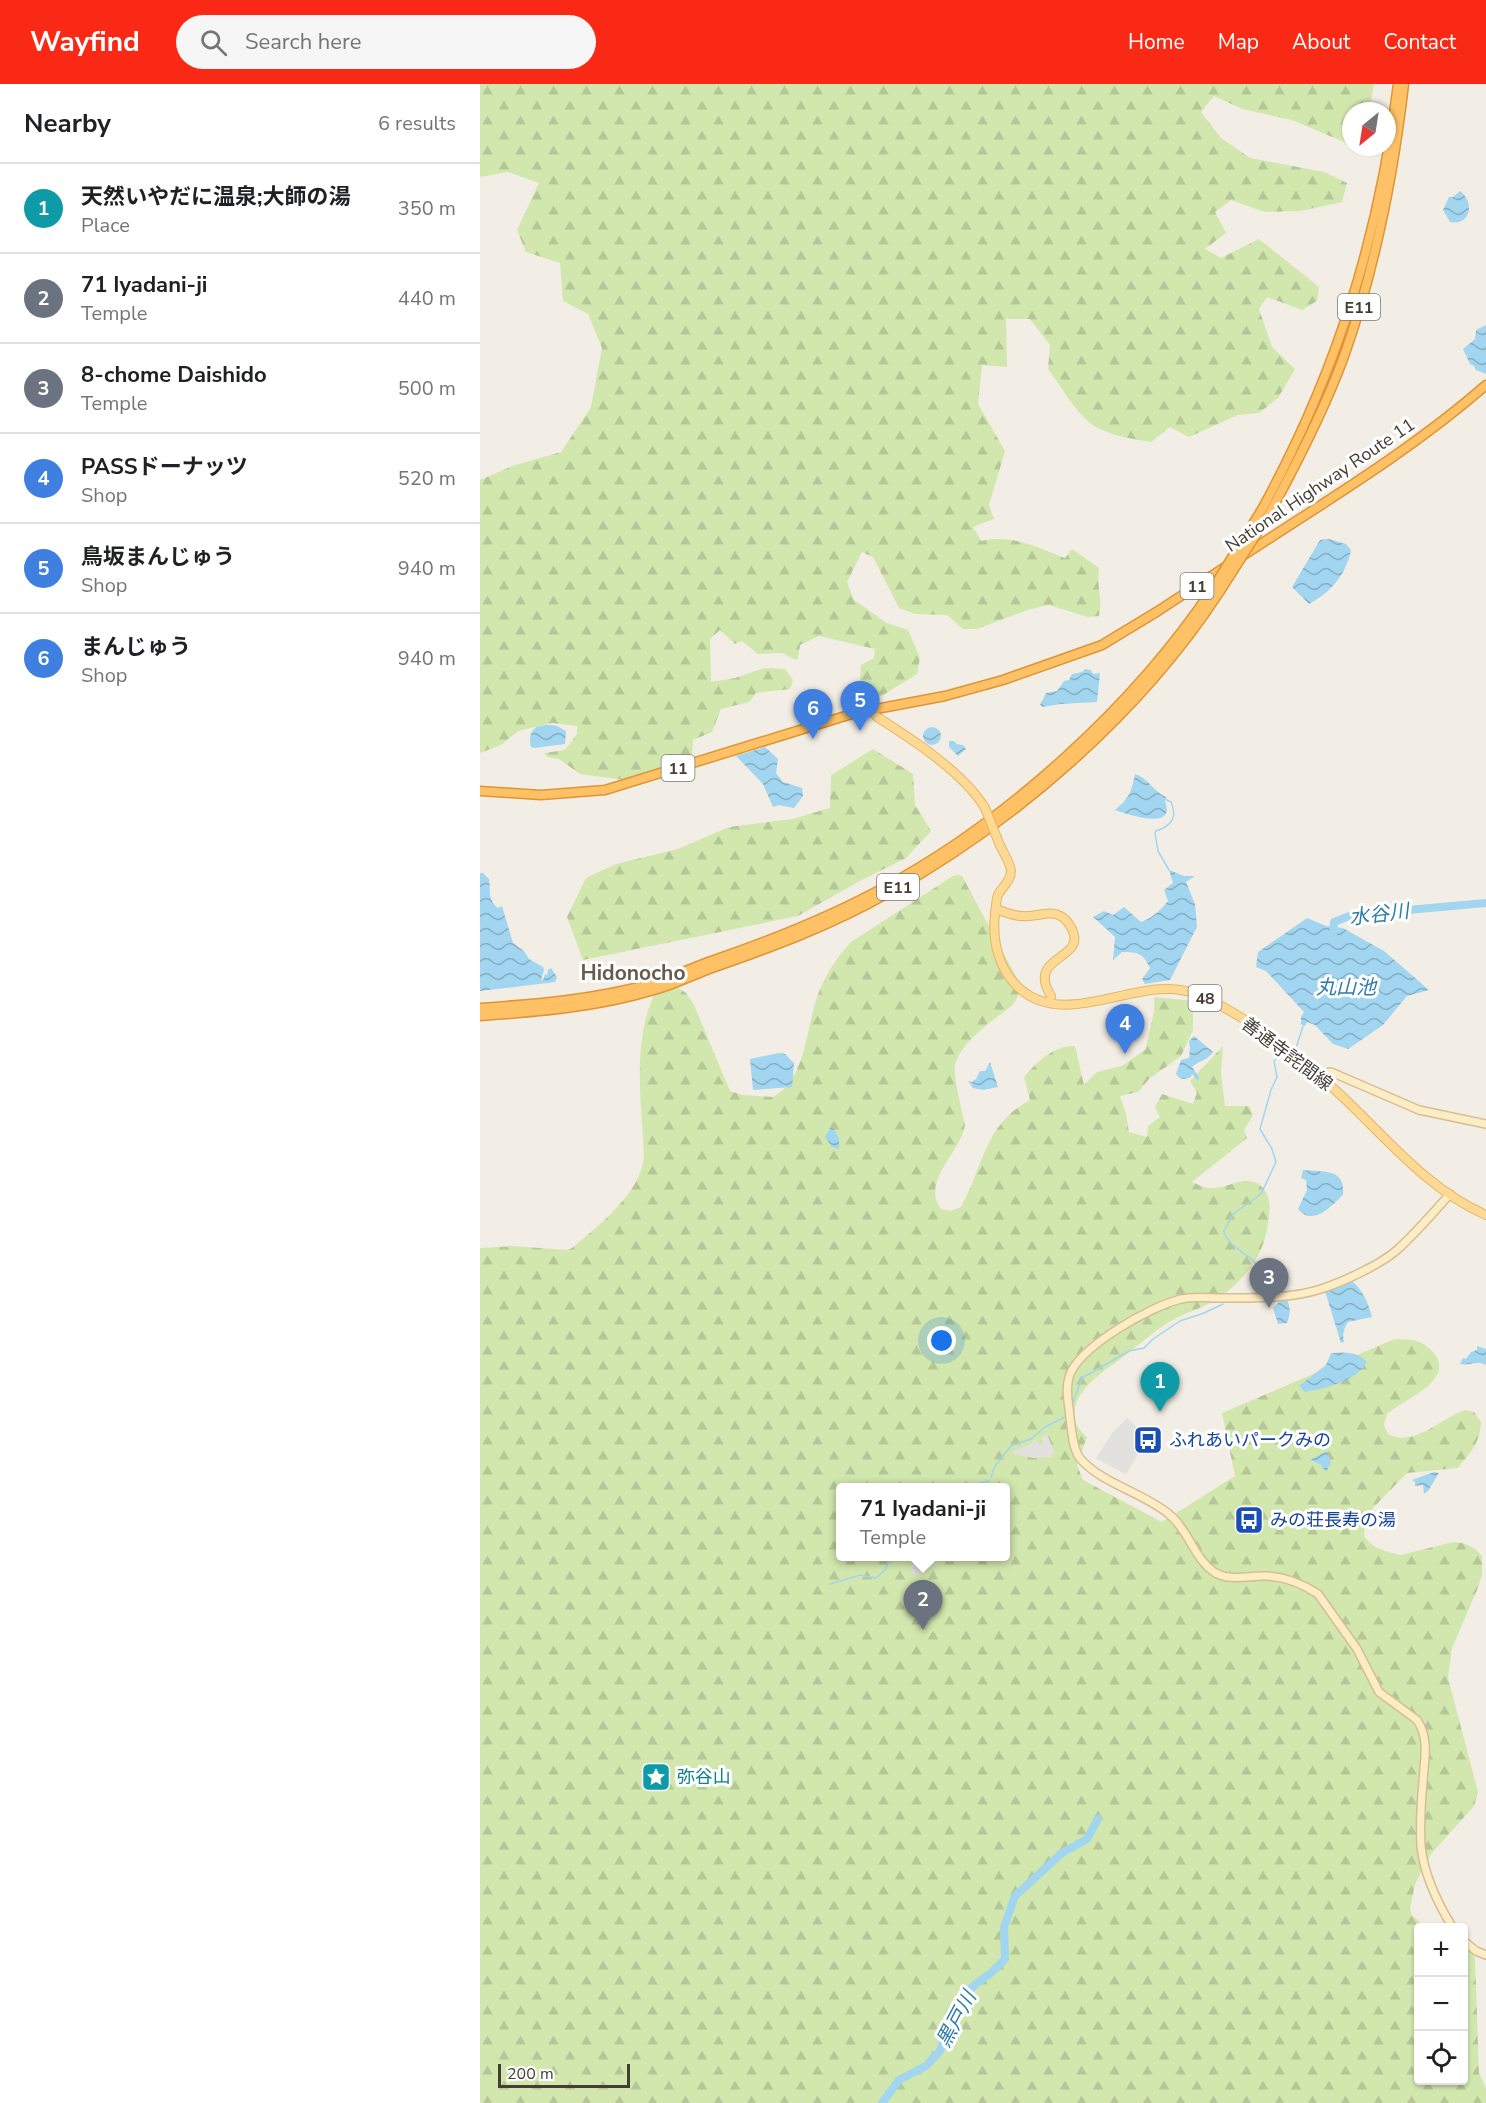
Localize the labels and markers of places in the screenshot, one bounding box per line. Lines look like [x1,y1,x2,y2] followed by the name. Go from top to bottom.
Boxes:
[840,682,880,731] pin: 5
[794,690,832,739] pin: 6
[1106,1004,1144,1054] pin: 4
[1250,1258,1288,1308] pin: 3
[1140,1362,1180,1412] pin: 1
[1132,1424,1164,1456] bus stop icon: ふれあいパークみの
[1169,1428,1331,1452] place label: ふれあいパークみの
[1233,1504,1265,1536] bus stop icon: みの荘長寿の湯
[1270,1508,1396,1532] place label: みの荘長寿の湯
[904,1580,942,1630] pin: 2
[640,1761,672,1793] place icon: 弥谷山
[677,1765,731,1789] place label: 弥谷山

